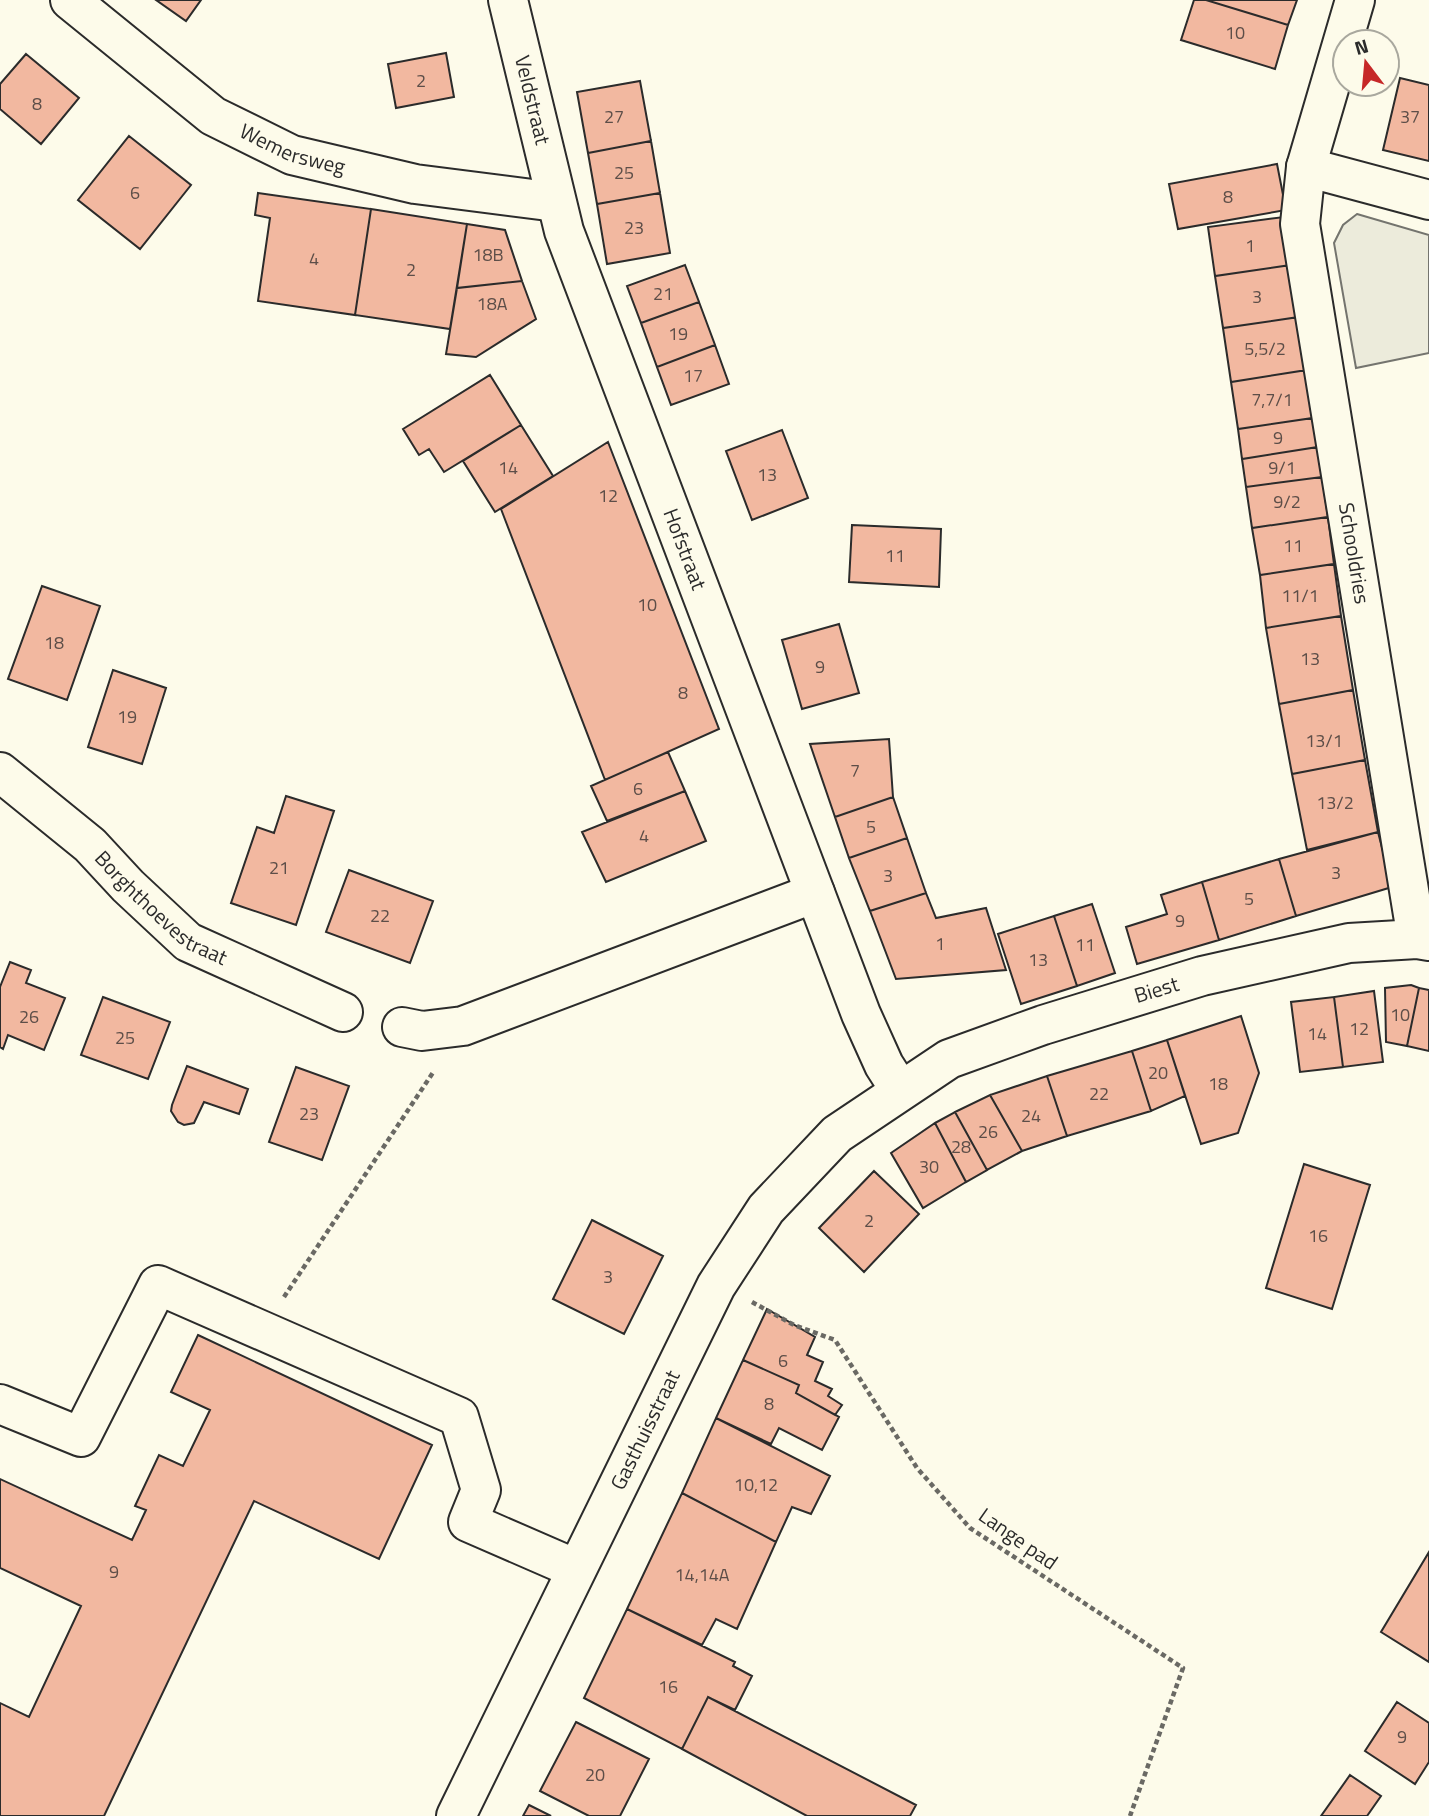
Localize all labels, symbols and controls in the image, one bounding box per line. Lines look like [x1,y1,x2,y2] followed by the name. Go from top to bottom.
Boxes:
[1225,19,1245,46] house number: 10
[1331,28,1401,98] north arrow
[1351,30,1372,62] text: N
[507,52,560,148] street label: Veldstraat
[416,67,426,94] house number: 2
[32,90,42,117] house number: 8
[604,103,624,130] house number: 27
[1400,103,1420,130] house number: 37
[234,115,349,182] street label: Wemersweg
[614,159,634,186] house number: 25
[130,179,140,206] house number: 6
[1223,183,1233,210] house number: 8
[624,214,644,241] house number: 23
[1245,232,1255,259] house number: 1
[472,241,504,268] house number: 18B
[309,245,319,272] house number: 4
[406,256,416,283] house number: 2
[653,280,673,307] house number: 21
[1252,283,1262,310] house number: 3
[477,290,508,317] house number: 18A
[668,320,688,347] house number: 19
[1244,335,1286,362] house number: 5,5/2
[683,362,703,389] house number: 17
[1251,386,1293,413] house number: 7,7/1
[1273,424,1283,451] house number: 9
[498,454,518,481] house number: 14
[1268,454,1296,481] house number: 9/1
[757,461,777,488] house number: 13
[598,482,618,509] house number: 12
[1273,488,1301,515] house number: 9/2
[1331,500,1379,606] street label: Schooldries
[656,503,716,595] street label: Hofstraat
[1283,532,1303,559] house number: 11
[885,542,905,569] house number: 11
[1281,582,1319,609] house number: 11/1
[637,591,657,618] house number: 10
[44,629,64,656] house number: 18
[1300,645,1320,672] house number: 13
[815,653,825,680] house number: 9
[678,679,688,706] house number: 8
[117,703,137,730] house number: 19
[1305,727,1343,754] house number: 13/1
[850,757,860,784] house number: 7
[633,775,643,802] house number: 6
[1316,789,1354,816] house number: 13/2
[866,813,876,840] house number: 5
[639,822,649,849] house number: 4
[88,843,233,973] street label: Borghthoevestraat
[269,854,289,881] house number: 21
[1331,859,1341,886] house number: 3
[883,862,893,889] house number: 3
[1244,885,1254,912] house number: 5
[370,902,390,929] house number: 22
[1175,907,1185,934] house number: 9
[935,930,945,957] house number: 1
[1075,931,1095,958] house number: 11
[1028,946,1048,973] house number: 13
[1130,967,1183,1011] street label: Biest
[1390,1001,1410,1028] house number: 10
[19,1003,39,1030] house number: 26
[1349,1015,1369,1042] house number: 12
[1307,1020,1327,1047] house number: 14
[115,1024,135,1051] house number: 25
[1148,1059,1168,1086] house number: 20
[1208,1070,1228,1097] house number: 18
[1089,1080,1109,1107] house number: 22
[299,1100,319,1127] house number: 23
[1021,1102,1041,1129] house number: 24
[978,1118,998,1145] house number: 26
[951,1133,971,1160] house number: 28
[919,1153,939,1180] house number: 30
[864,1207,874,1234] house number: 2
[1308,1222,1328,1249] house number: 16
[603,1263,613,1290] house number: 3
[778,1347,788,1374] house number: 6
[601,1363,688,1495] street label: Gasthuisstraat
[764,1390,774,1417] house number: 8
[734,1471,778,1498] house number: 10,12
[972,1499,1065,1577] street label: Lange pad
[109,1558,119,1585] house number: 9
[674,1561,730,1588] house number: 14,14A
[658,1673,678,1700] house number: 16
[1397,1723,1407,1750] house number: 9
[585,1761,605,1788] house number: 20

